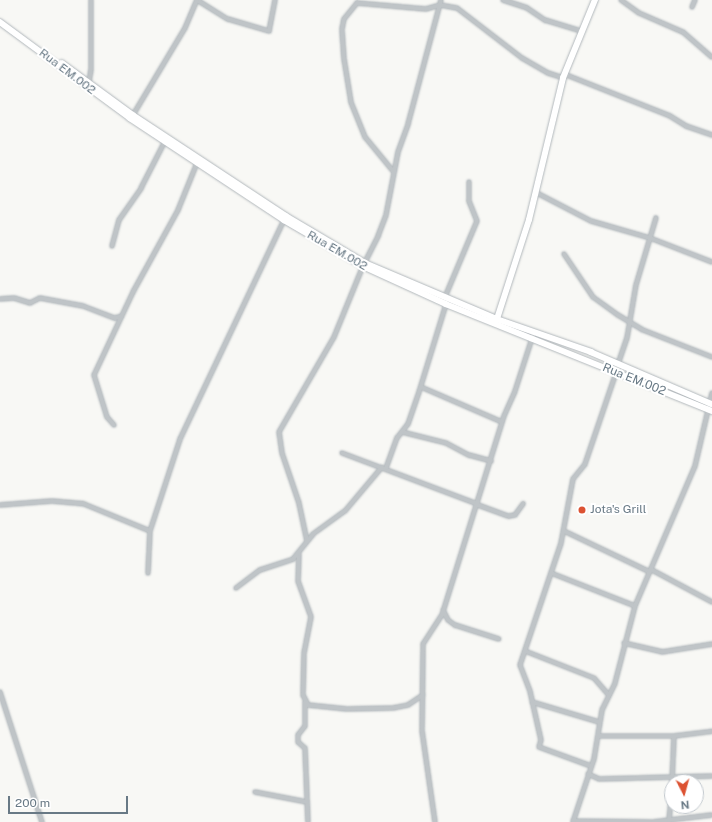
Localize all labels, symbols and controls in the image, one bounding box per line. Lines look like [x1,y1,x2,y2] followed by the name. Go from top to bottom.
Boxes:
[36,46,98,98] street label: Rua EM.002
[304,228,370,274] street label: Rua EM.002
[600,361,668,399] street label: Rua EM.002
[590,503,646,517] place label: Jota's Grill
[577,505,587,515] marker: Jota's Grill
[664,774,704,814] north arrow
[10,788,130,814] scale bar
[15,796,50,810] text: 200 m
[680,799,690,811] text: N

